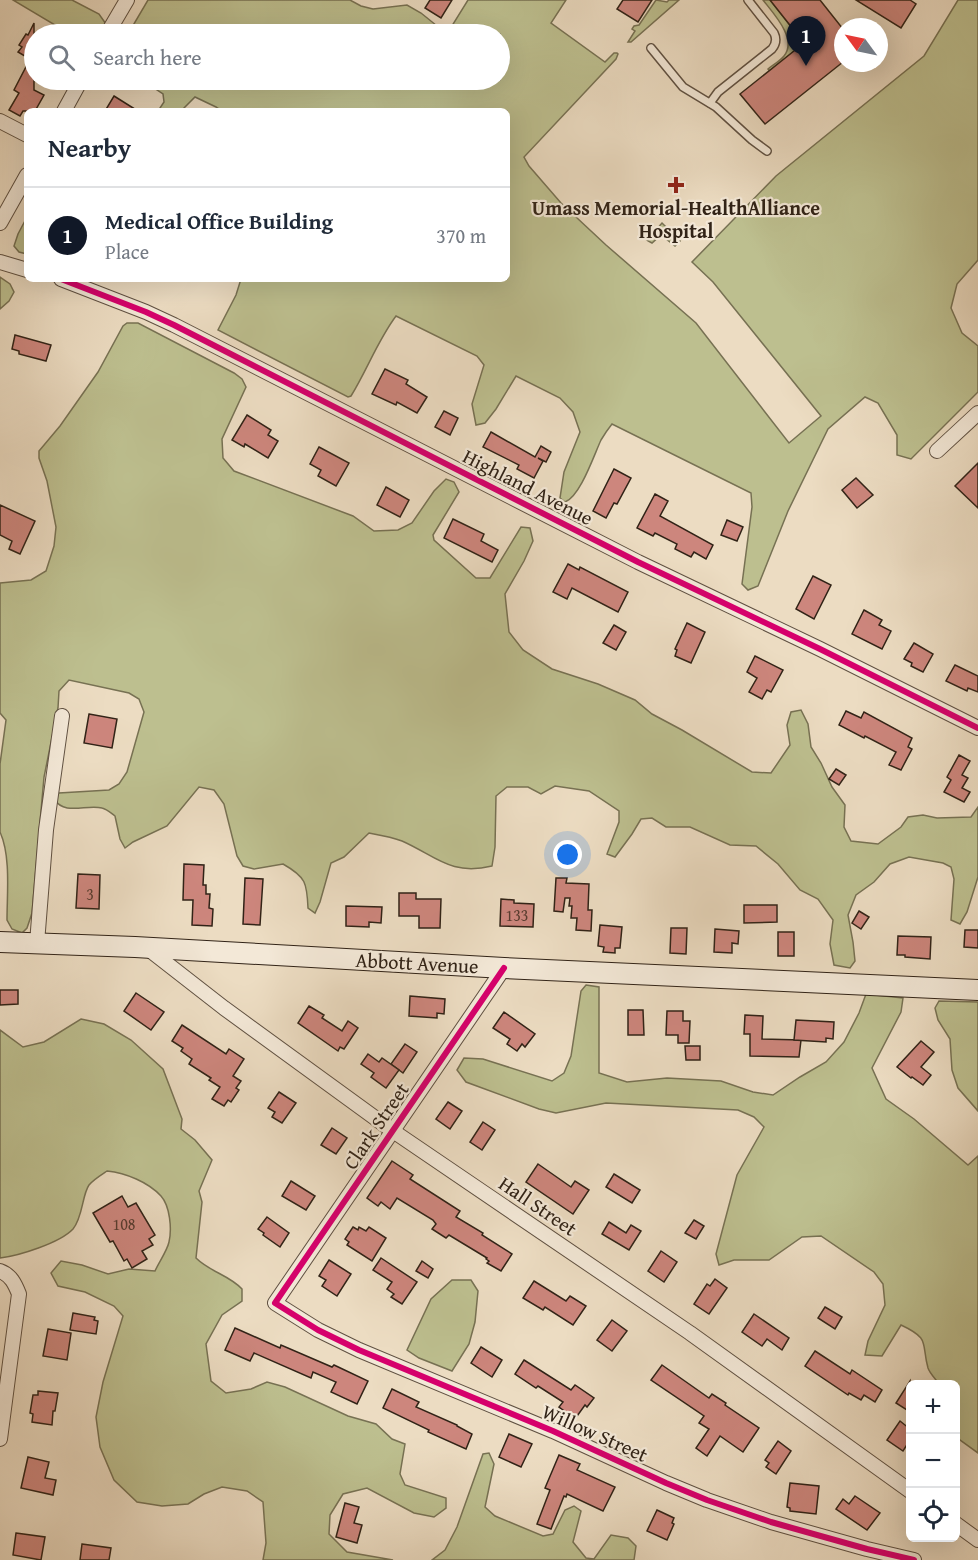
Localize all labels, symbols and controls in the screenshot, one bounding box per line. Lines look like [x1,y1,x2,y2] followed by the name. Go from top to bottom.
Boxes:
[786,16,826,66] pin: 1
[834,18,888,72] north arrow
[24,24,510,90] search box
[45,41,78,74] icon: search
[93,41,202,73] text: Search here
[48,128,131,167] text: Nearby
[667,176,685,194] marker: Umass Memorial-HealthAlliance Hospital
[532,193,820,245] place label: Umass Memorial-HealthAlliance Hospital
[105,205,333,237] text: Medical Office Building
[62,221,73,250] text: 1
[436,221,486,250] text: 370 m
[105,237,149,266] text: Place
[458,441,598,532] street label: Highland Avenue
[553,840,582,869] your location
[86,882,94,906] house number: 3
[505,903,529,927] house number: 133
[355,945,479,980] street label: Abbott Avenue
[336,1076,415,1175] street label: Clark Street
[493,1169,583,1242] street label: Hall Street
[112,1212,136,1236] house number: 108
[906,1380,960,1542] map controls
[906,1380,960,1434] button: +
[538,1396,653,1469] street label: Willow Street
[906,1434,960,1488] button: −
[906,1488,960,1542] button: locate

